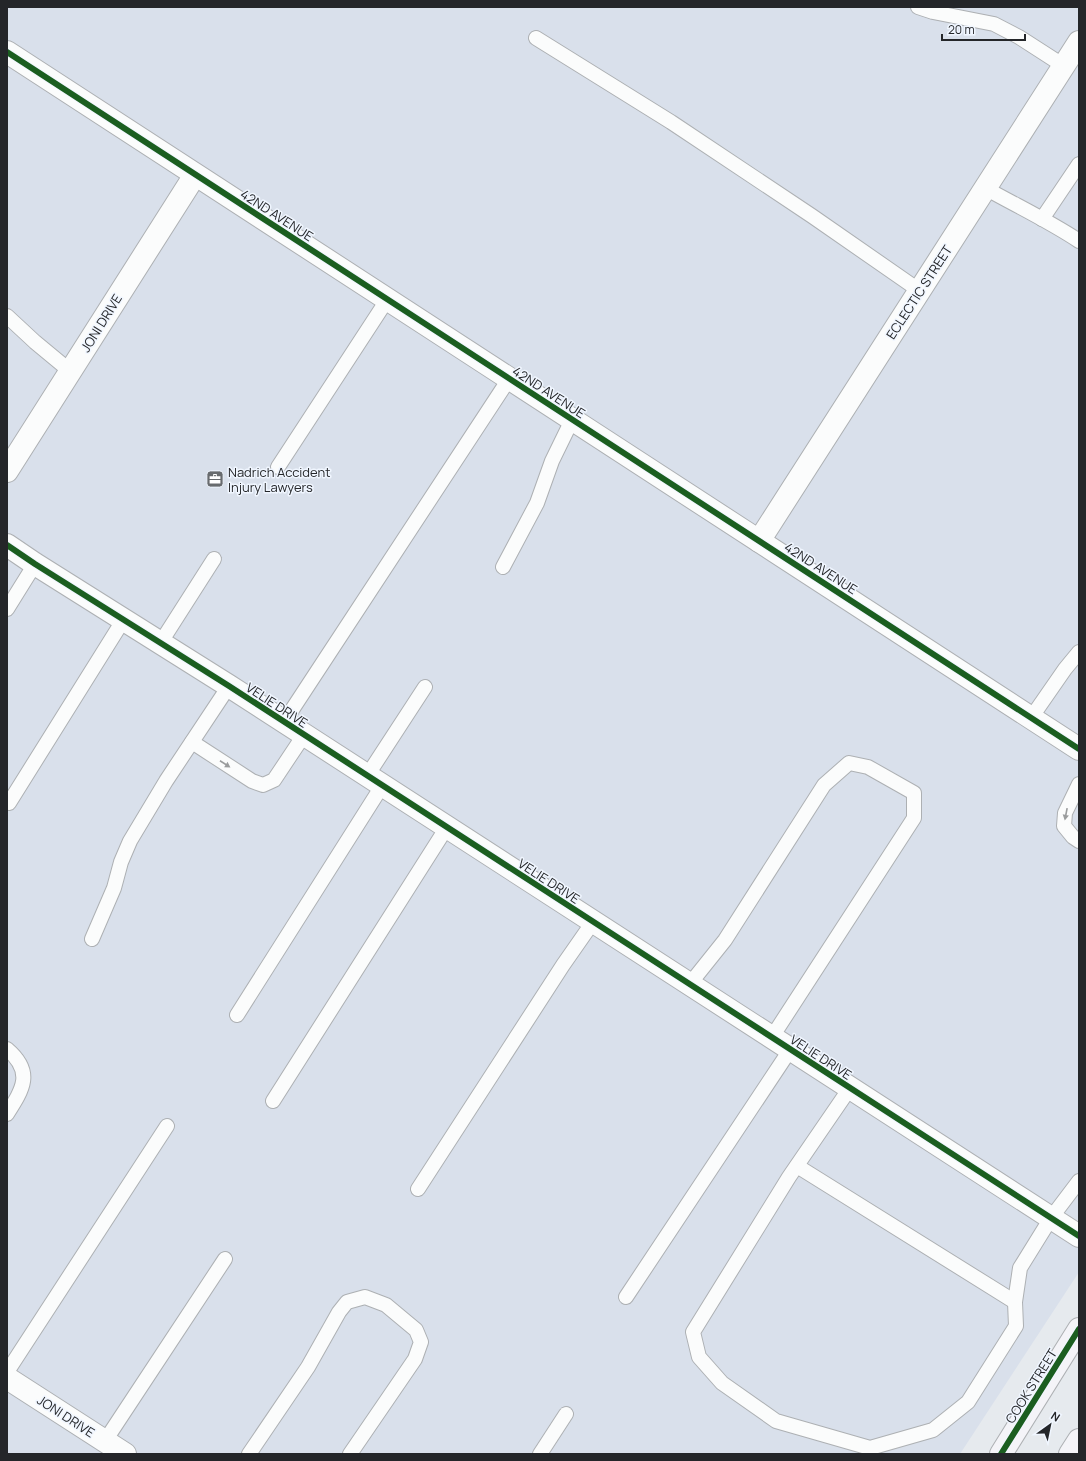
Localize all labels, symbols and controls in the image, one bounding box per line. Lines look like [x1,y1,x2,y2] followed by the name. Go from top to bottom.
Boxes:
[942,16,1025,42] scale bar
[948,21,975,38] text: 20 m
[237,185,317,245] street label: 42ND AVENUE
[882,241,956,342] street label: ECLECTIC STREET
[76,291,126,355] street label: JONI DRIVE
[509,362,589,422] street label: 42ND AVENUE
[228,463,330,496] place label: Nadrich Accident Injury Lawyers
[205,469,225,489] office icon: Nadrich Accident Injury Lawyers
[781,538,861,598] street label: 42ND AVENUE
[243,678,311,732] street label: VELIE DRIVE
[219,760,231,767] one-way arrow
[1063,808,1069,821] one-way arrow
[515,854,583,908] street label: VELIE DRIVE
[787,1030,855,1084] street label: VELIE DRIVE
[1001,1345,1061,1427] street label: COOK STREET
[34,1391,98,1441] street label: JONI DRIVE
[1030,1405,1070,1445] north arrow
[1048,1408,1063,1425] text: N

